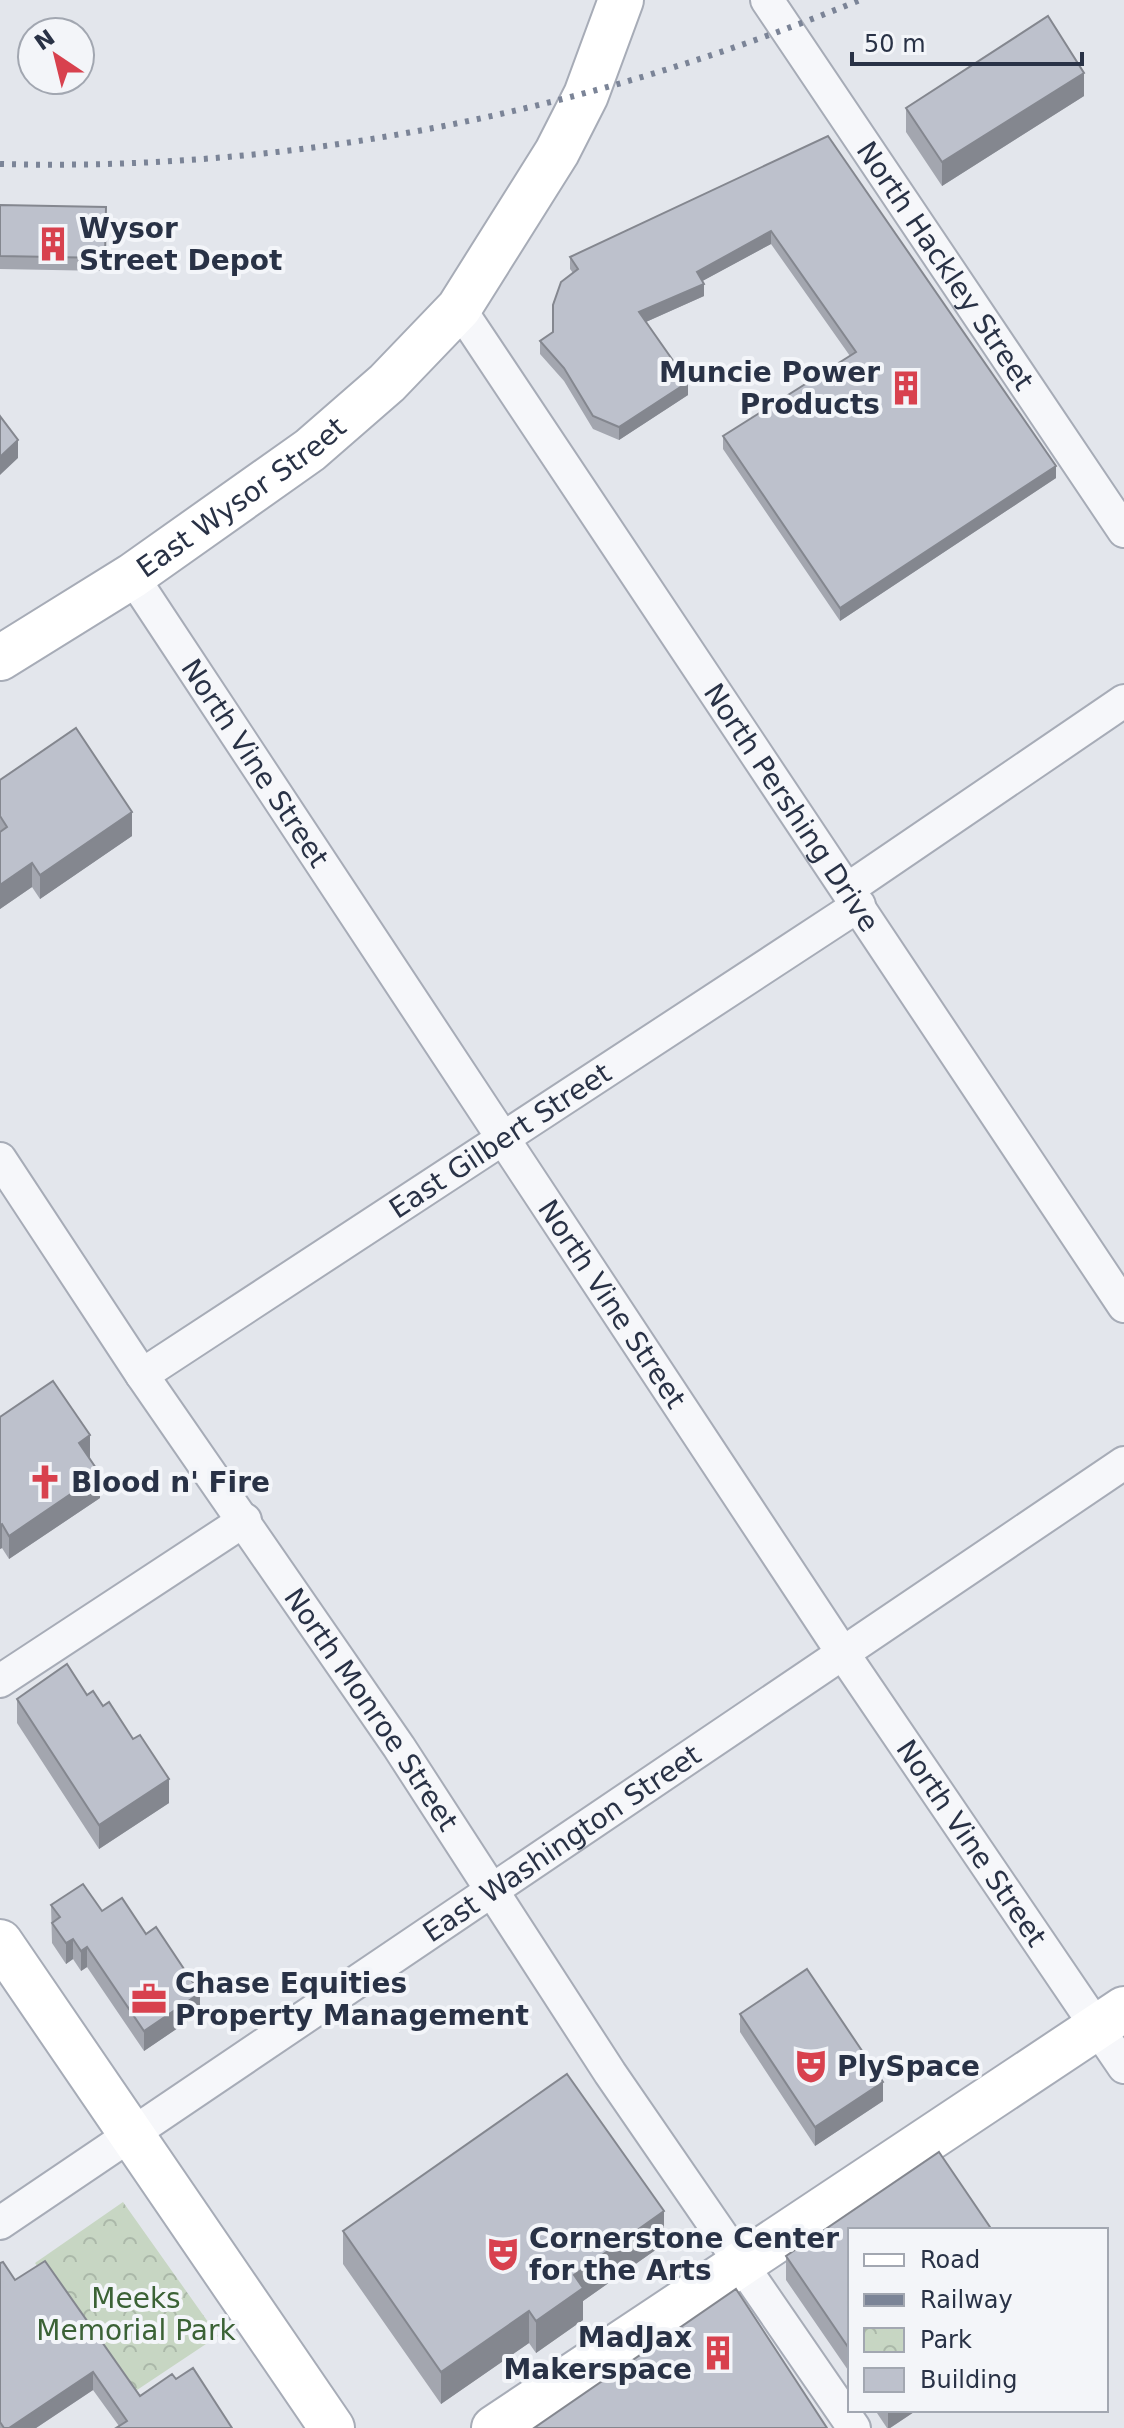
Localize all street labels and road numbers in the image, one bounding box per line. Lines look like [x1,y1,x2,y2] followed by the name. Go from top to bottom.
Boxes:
[850,135,1040,397] street label: North Hackley Street
[130,411,353,584] street label: East Wysor Street
[174,653,336,874] street label: North Vine Street
[697,677,886,938] street label: North Pershing Drive
[383,1056,617,1225] street label: East Gilbert Street
[531,1194,692,1414] street label: North Vine Street
[277,1582,465,1837] street label: North Monroe Street
[890,1734,1053,1953] street label: North Vine Street
[417,1738,707,1949] street label: East Washington Street

